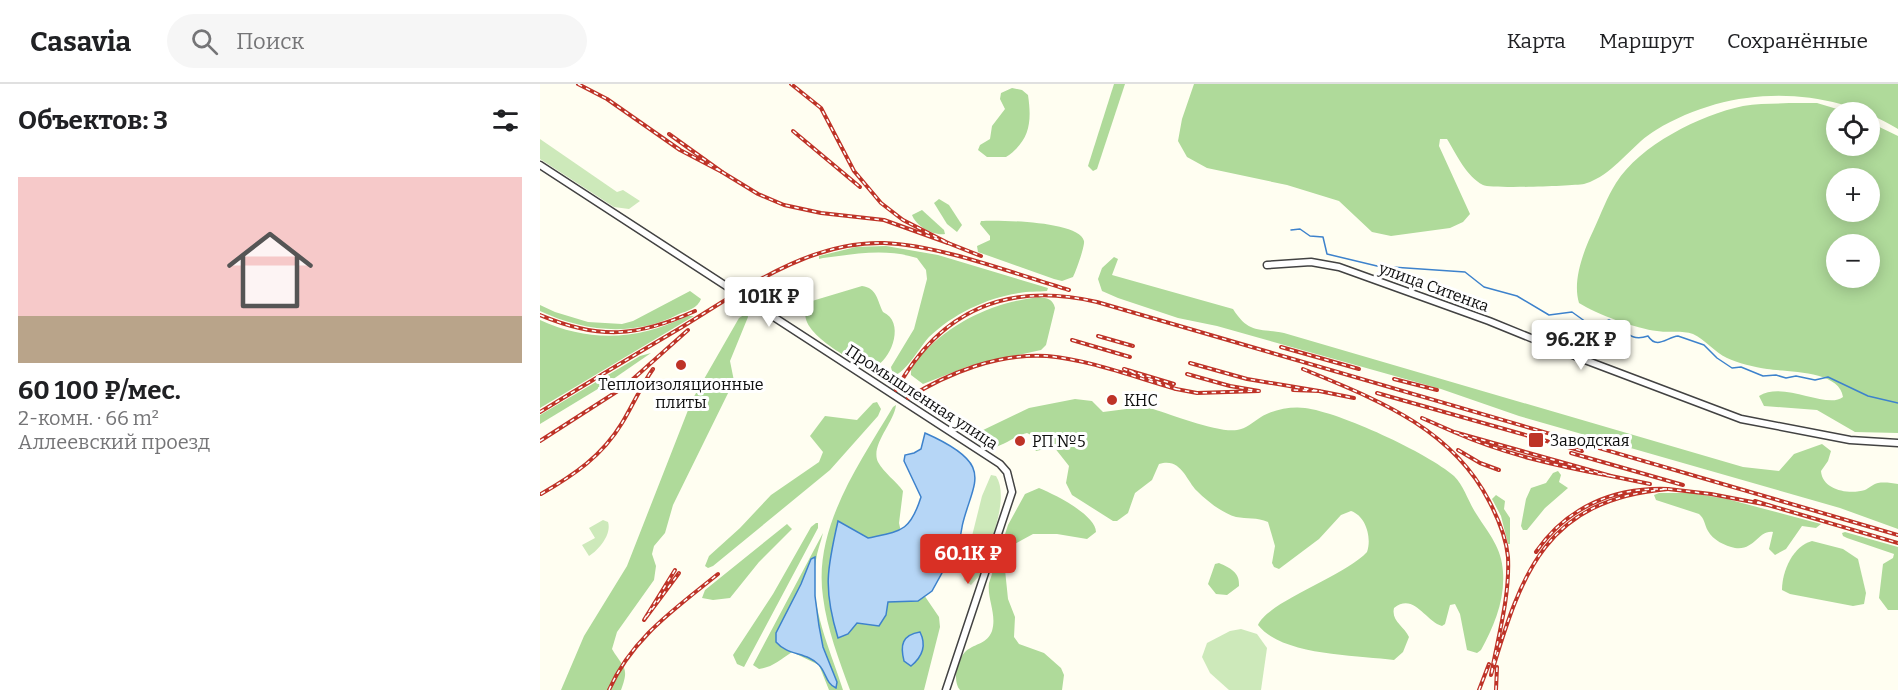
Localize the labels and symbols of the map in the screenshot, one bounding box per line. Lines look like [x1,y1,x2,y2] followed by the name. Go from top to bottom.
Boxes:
[1375,258,1492,316] street label: улица Ситенка
[720,277,818,328] pin: 101K ₽
[1526,320,1636,371] pin: 96.2K ₽
[842,341,1002,453] street label: Промышленная улица
[674,358,688,372] marker: Теплоизоляционные плиты
[598,375,764,412] place label: Теплоизоляционные плиты
[1124,391,1158,410] place label: КНС
[1105,393,1119,407] marker: КНС
[1527,431,1545,449] marker: Заводская
[1550,431,1630,450] place label: Заводская
[1032,432,1086,451] place label: РП №5
[1013,434,1027,448] marker: РП №5
[913,534,1023,585] pin: 60.1K ₽

